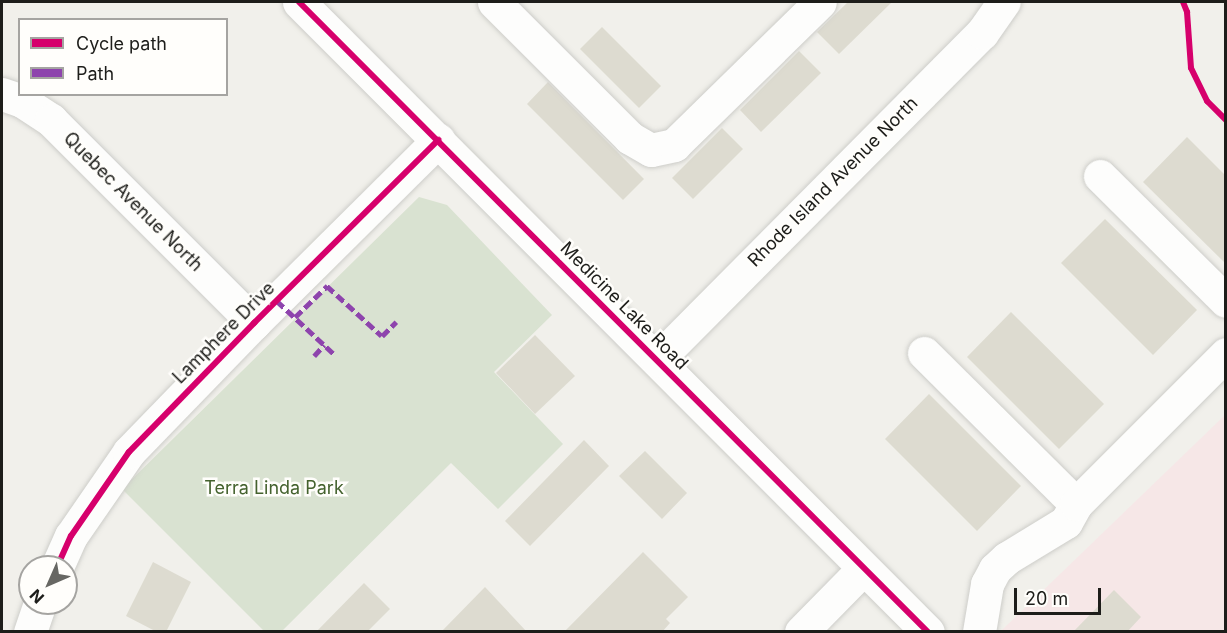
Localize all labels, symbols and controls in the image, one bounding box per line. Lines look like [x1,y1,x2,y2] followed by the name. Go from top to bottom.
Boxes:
[18,18,228,96] legend
[76,33,167,54] text: Cycle path
[76,63,114,84] text: Path
[744,93,922,271] street label: Rhode Island Avenue North
[59,128,207,276] street label: Quebec Avenue North
[556,238,692,374] street label: Medicine Lake Road
[169,278,279,388] street label: Lamphere Drive
[204,477,344,499] park label: Terra Linda Park
[18,555,78,615] north arrow
[1017,576,1104,614] scale bar
[25,585,48,608] text: N
[1025,588,1068,609] text: 20 m

